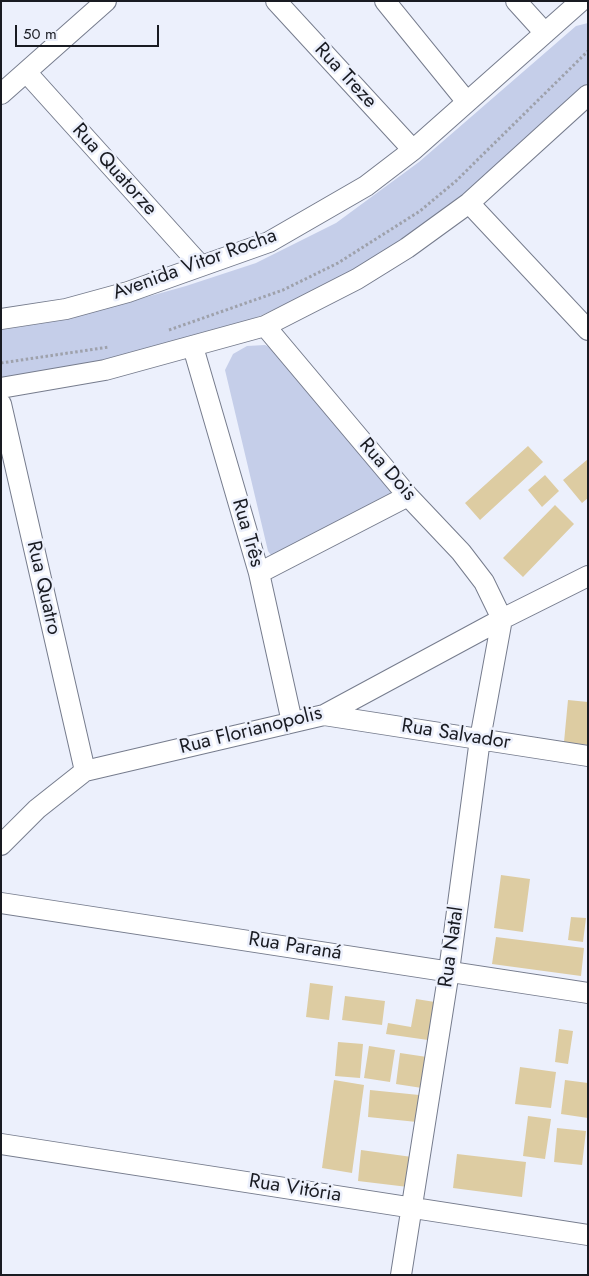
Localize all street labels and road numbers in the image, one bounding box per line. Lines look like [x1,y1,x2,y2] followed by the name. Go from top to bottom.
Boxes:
[309,38,381,114] street label: Rua Treze
[66,119,162,221] street label: Rua Quatorze
[110,224,280,306] street label: Avenida Vitor Rocha
[353,434,421,506] street label: Rua Dois
[226,496,268,570] street label: Rua Três
[21,539,65,637] street label: Rua Quatro
[177,702,325,760] street label: Rua Florianopolis
[400,715,512,755] street label: Rua Salvador
[434,905,470,989] street label: Rua Natal
[247,928,343,966] street label: Rua Paraná
[247,1170,343,1208] street label: Rua Vitória

